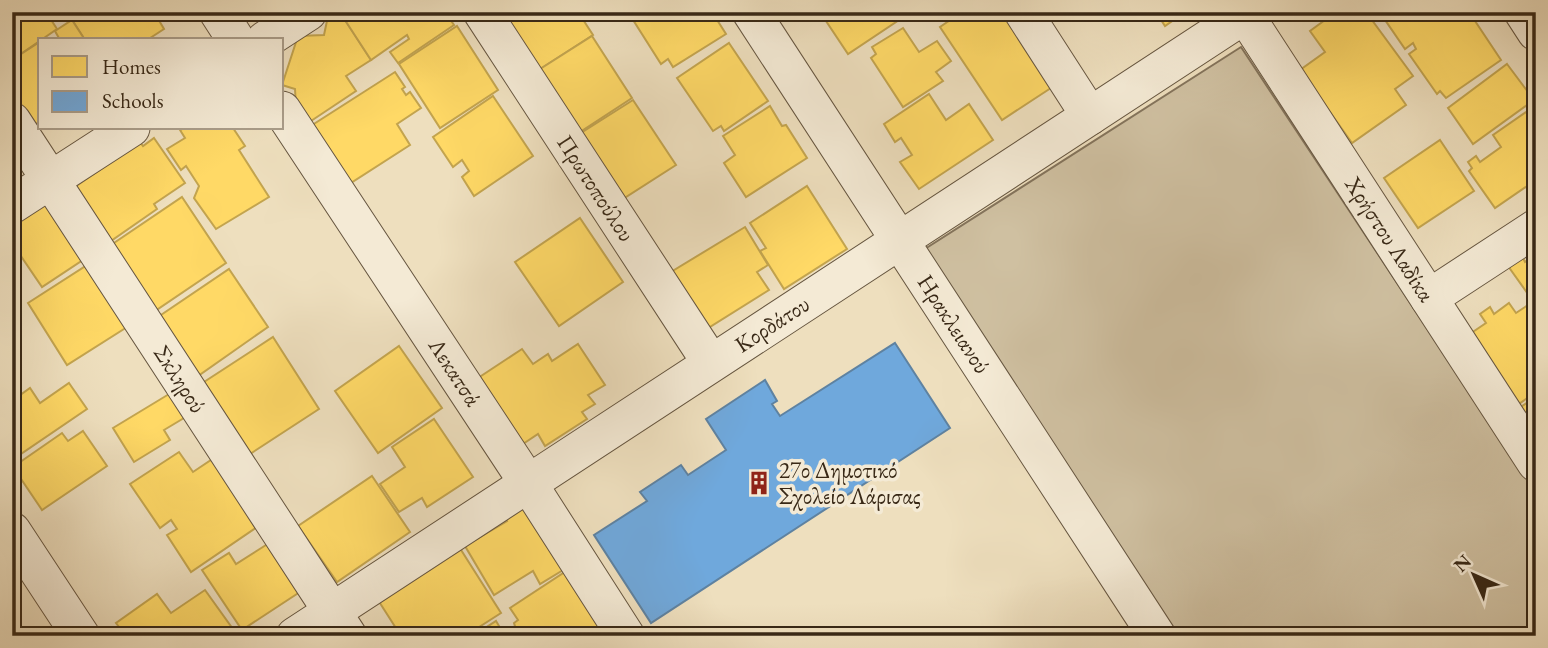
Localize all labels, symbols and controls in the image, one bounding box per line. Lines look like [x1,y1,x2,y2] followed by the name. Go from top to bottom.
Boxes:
[38,38,284,130] legend
[102,53,161,80] text: Homes
[102,87,164,114] text: Schools
[550,129,642,247] street label: Πρωτοπούλου
[1338,170,1442,308] street label: Χρήστου Λαδίκα
[911,269,997,379] street label: Ηρακλειανού
[729,289,815,359] street label: Κορδάτου
[421,331,488,412] street label: Λεκατσά
[147,339,213,419] street label: Σκληρού
[779,455,921,511] place label: 27ο Δημοτικό Σχολείο Λάρισας
[745,469,773,497] building icon: 27ο Δημοτικό Σχολείο Λάρισας
[1440,540,1510,610] north arrow
[1448,549,1477,578] text: N

